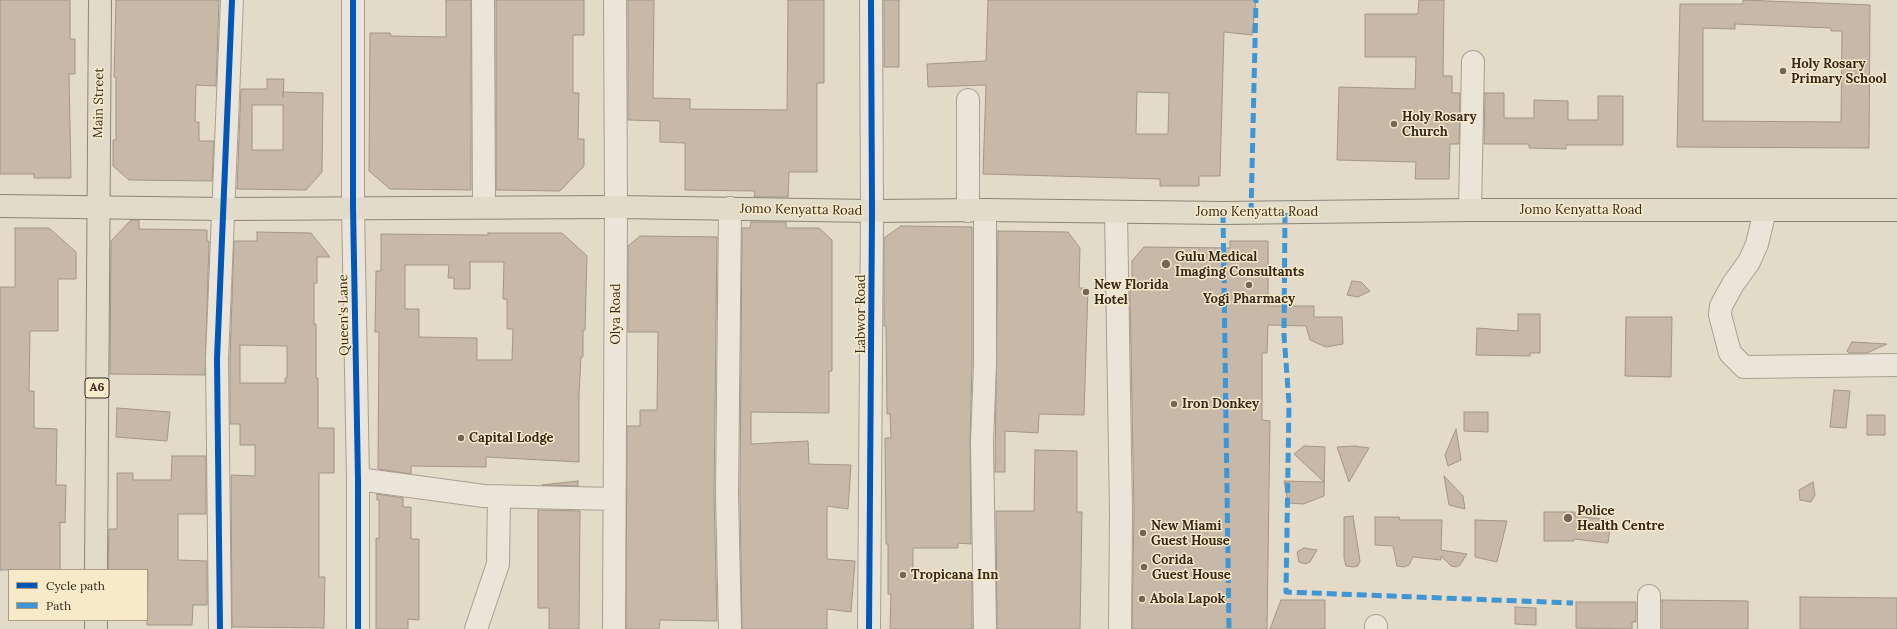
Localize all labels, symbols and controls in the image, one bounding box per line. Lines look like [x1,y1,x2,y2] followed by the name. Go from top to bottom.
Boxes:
[1791,56,1887,87] place label: Holy Rosary Primary School
[1778,66,1788,76] marker: Holy Rosary Primary School
[91,68,107,138] street label: Main Street
[1402,109,1477,140] place label: Holy Rosary Church
[1389,119,1399,129] marker: Holy Rosary Church
[740,201,862,219] street label: Jomo Kenyatta Road
[1520,202,1642,218] street label: Jomo Kenyatta Road
[1196,204,1318,220] street label: Jomo Kenyatta Road
[1175,249,1304,280] place label: Gulu Medical Imaging Consultants
[1160,258,1172,270] marker: Gulu Medical Imaging Consultants
[335,274,353,356] street label: Queen's Lane
[853,274,869,354] street label: Labwor Road
[1094,277,1169,308] place label: New Florida Hotel
[1244,280,1254,290] marker: Yogi Pharmacy
[608,284,624,344] street label: Olya Road
[1081,287,1091,297] marker: New Florida Hotel
[1203,291,1295,307] place label: Yogi Pharmacy
[85,378,109,398] road number: A6
[1182,396,1259,412] place label: Iron Donkey
[1169,399,1179,409] marker: Iron Donkey
[469,430,554,446] place label: Capital Lodge
[456,433,466,443] marker: Capital Lodge
[1577,503,1664,534] place label: Police Health Centre
[1562,512,1574,524] marker: Police Health Centre
[1151,518,1230,549] place label: New Miami Guest House
[1138,528,1148,538] marker: New Miami Guest House
[1152,552,1231,583] place label: Corida Guest House
[1139,562,1149,572] marker: Corida Guest House
[911,567,999,583] place label: Tropicana Inn
[8,569,148,621] legend
[898,570,908,580] marker: Tropicana Inn
[46,578,105,593] text: Cycle path
[1150,591,1225,607] place label: Abola Lapok
[1137,594,1147,604] marker: Abola Lapok
[46,598,71,613] text: Path

